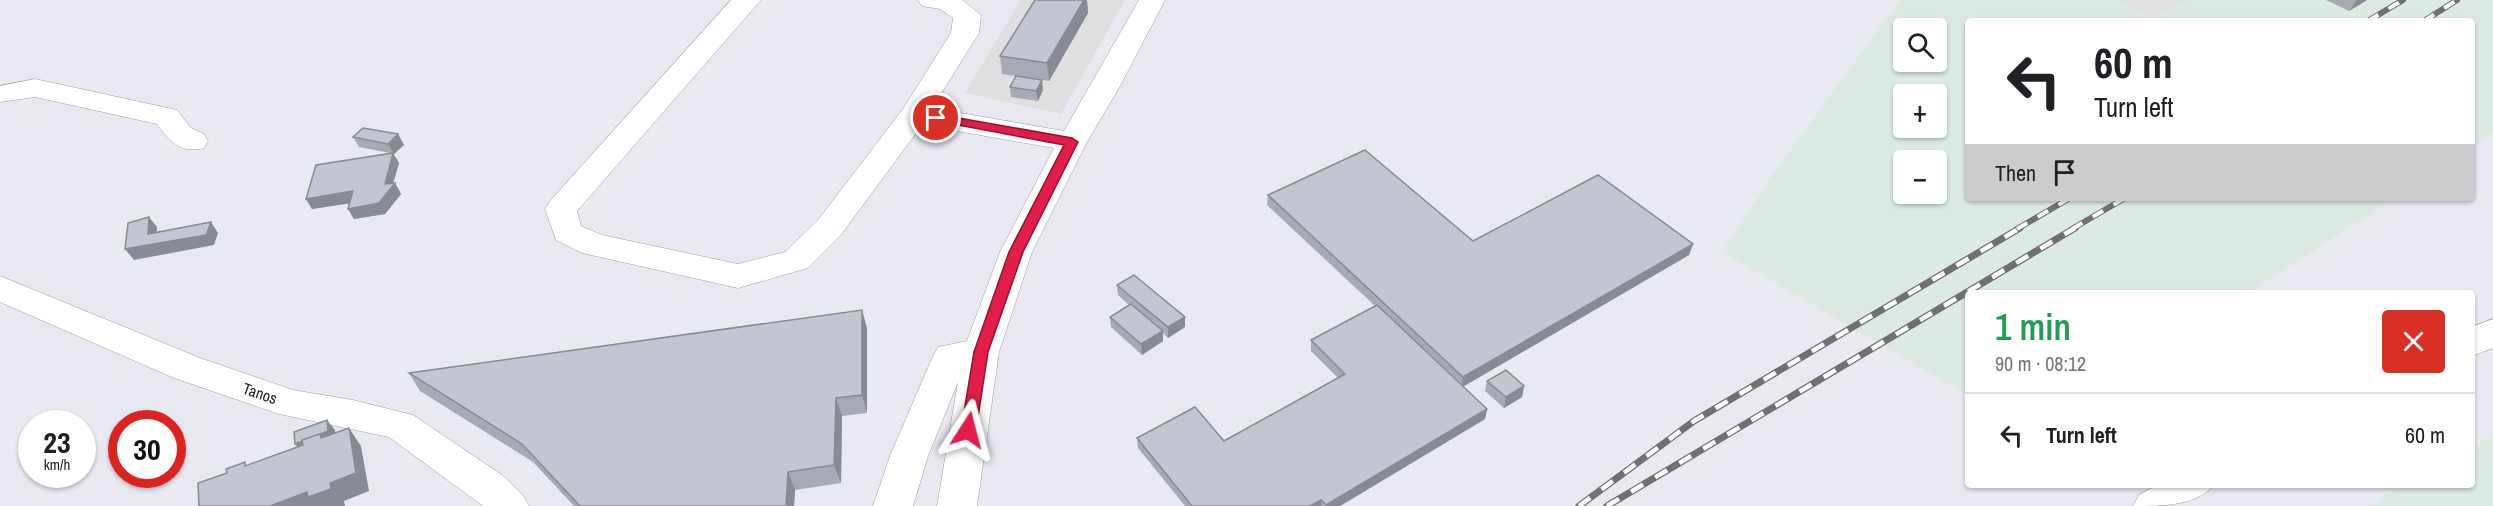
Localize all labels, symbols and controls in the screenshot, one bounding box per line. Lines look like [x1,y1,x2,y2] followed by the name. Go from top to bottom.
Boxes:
[1893,18,1947,204] map controls
[1893,18,1947,72] button: search
[2094,35,2173,91] text: 60 m
[1995,42,2073,120] icon: left
[1893,84,1947,138] button: +
[2094,89,2173,125] text: Turn left
[910,92,961,143] pin
[919,101,952,134] icon: arrive
[1893,150,1947,204] button: −
[2048,156,2081,189] icon: arrive
[1995,158,2036,188] text: Then
[1995,303,2071,351] text: 1 min
[2382,310,2445,373] button: close
[1995,350,2086,377] text: 90 m · 08:12
[240,377,280,409] street label: Tanos
[936,398,1000,462] position arrow
[108,410,186,488] speed limit sign: 30
[1995,419,2028,452] icon: left
[2046,420,2117,450] text: Turn left
[2405,420,2445,450] text: 60 m
[43,422,71,462] text: 23
[44,454,70,475] text: km/h

